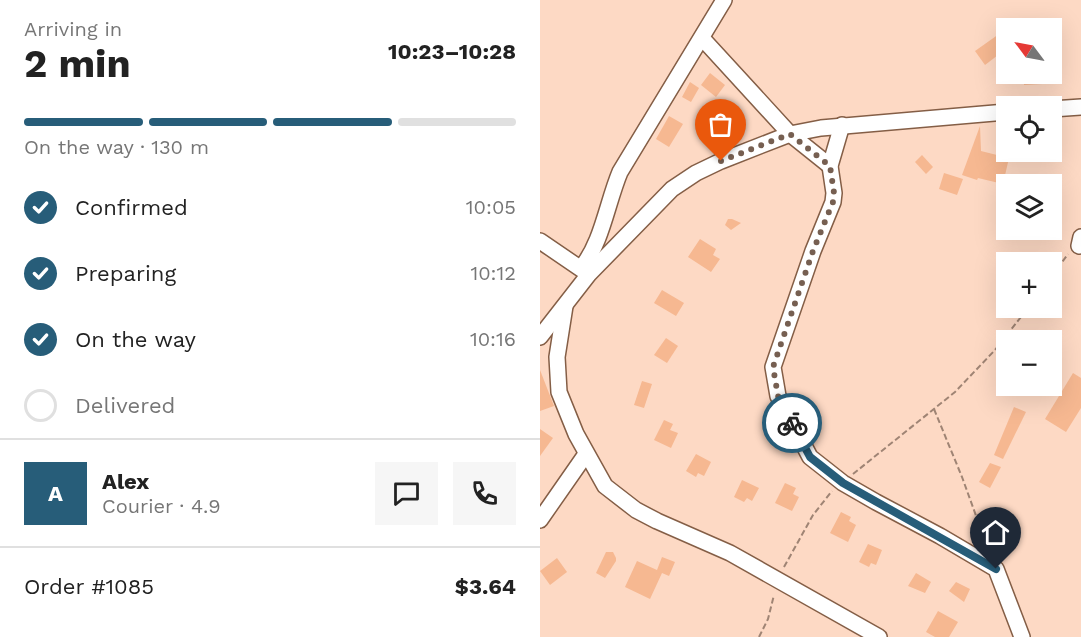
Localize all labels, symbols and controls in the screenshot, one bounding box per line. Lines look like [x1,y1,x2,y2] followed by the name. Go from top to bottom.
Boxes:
[24,17,122,41] text: Arriving in
[996,18,1062,84] north arrow
[996,18,1062,396] map controls
[388,39,516,64] text: 10:23–10:28
[24,41,131,86] text: 2 min
[996,96,1062,162] button: locate
[695,99,746,161] pin
[704,108,737,141] icon: bag
[24,135,209,159] text: On the way · 130 m
[996,174,1062,240] button: layers
[24,191,57,224] icon: check
[75,195,188,220] text: Confirmed
[466,195,516,219] text: 10:05
[996,252,1062,318] button: +
[24,257,57,290] icon: check
[75,261,176,286] text: Preparing
[470,261,516,285] text: 10:12
[24,323,57,356] icon: check
[75,327,196,352] text: On the way
[470,327,516,351] text: 10:16
[996,330,1062,396] button: −
[75,393,175,418] text: Delivered
[762,393,822,453] courier
[776,407,809,440] icon: bike
[375,462,438,525] button: chat
[453,462,516,525] button: phone
[102,469,149,494] text: Alex
[48,481,63,506] text: A
[102,494,221,518] text: Courier · 4.9
[970,507,1021,569] pin
[979,516,1012,549] icon: home
[24,574,154,599] text: Order #1085
[455,574,516,599] text: $3.64

